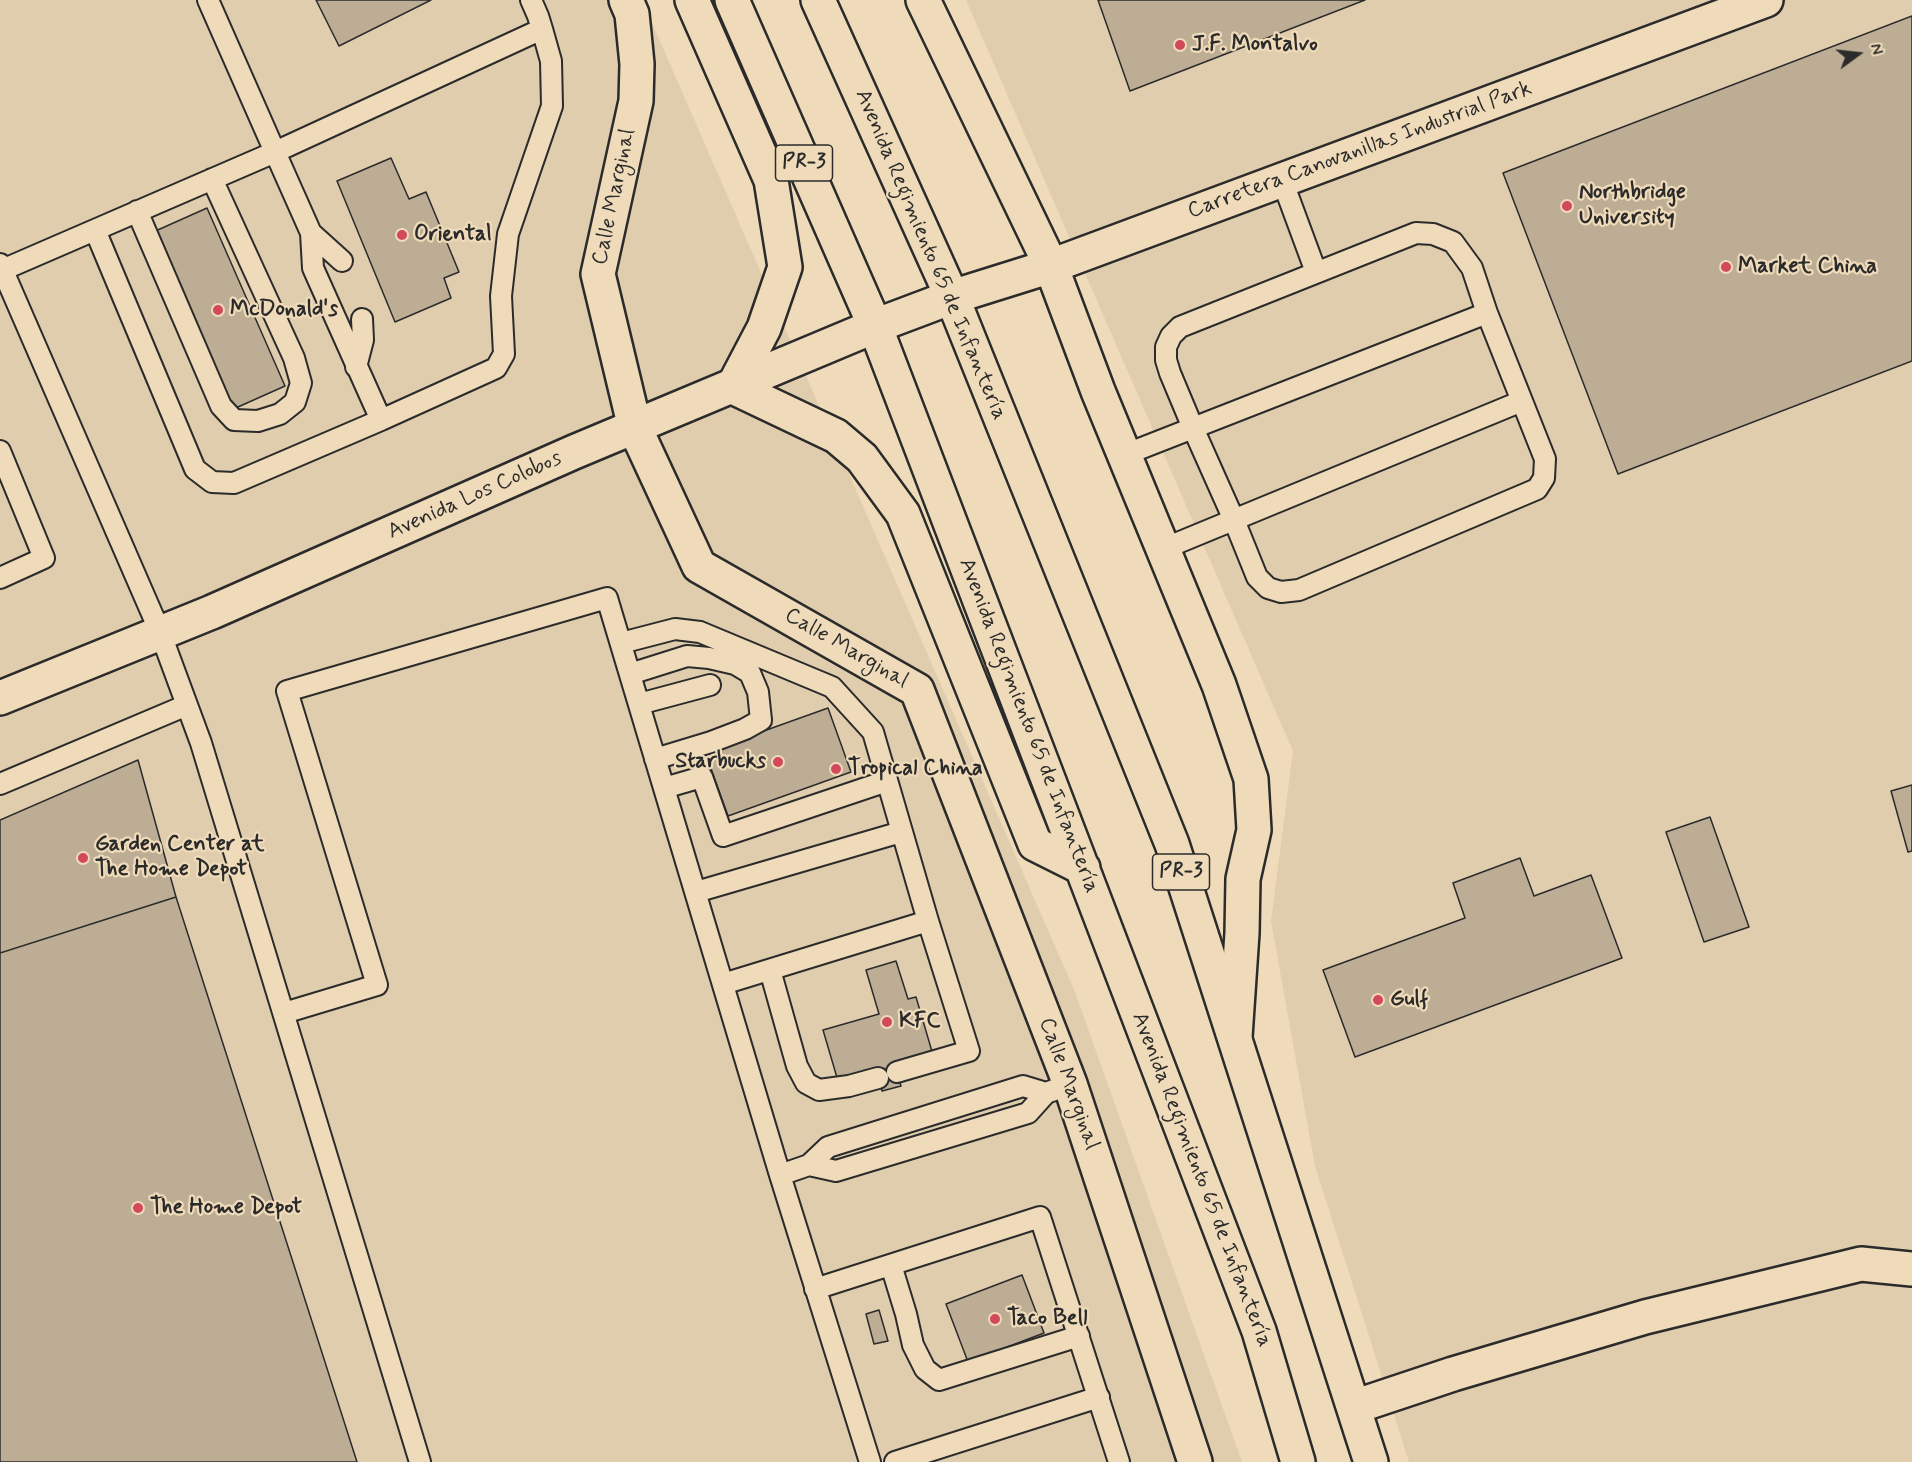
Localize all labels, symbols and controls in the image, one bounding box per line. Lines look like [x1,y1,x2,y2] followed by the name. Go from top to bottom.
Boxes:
[1828,24,1888,84] north arrow
[1192,32,1318,58] place label: J.F. Montalvo
[1173,38,1187,52] marker: J.F. Montalvo
[1864,41,1887,57] text: N
[1184,76,1536,226] street label: Carretera Canovanillas Industrial Park
[848,86,1012,424] street label: Avenida Regimiento 65 de Infantería
[588,126,642,268] street label: Calle Marginal
[776,145,832,181] road number: PR-3
[1579,180,1686,231] place label: Northbridge University
[1560,199,1574,213] marker: Northbridge University
[414,222,492,248] place label: Oriental
[395,228,409,242] marker: Oriental
[1738,254,1877,280] place label: Market China
[1719,260,1733,274] marker: Market China
[230,297,338,323] place label: McDonald's
[211,303,225,317] marker: McDonald's
[384,446,566,546] street label: Avenida Los Colobos
[952,555,1104,897] street label: Avenida Regimiento 65 de Infantería
[779,603,913,695] street label: Calle Marginal
[675,749,766,775] place label: Starbucks
[771,755,785,769] marker: Starbucks
[848,756,983,782] place label: Tropical China
[829,762,843,776] marker: Tropical China
[95,832,265,884] place label: Garden Center at The Home Depot
[76,851,90,865] marker: Garden Center at The Home Depot
[1152,854,1210,890] road number: PR-3
[1390,987,1428,1013] place label: Gulf
[1371,993,1385,1007] marker: Gulf
[899,1009,941,1035] place label: KFC
[1125,1009,1277,1351] street label: Avenida Regimiento 65 de Infantería
[1032,1014,1104,1154] street label: Calle Marginal
[880,1015,894,1029] marker: KFC
[150,1195,302,1221] place label: The Home Depot
[131,1201,145,1215] marker: The Home Depot
[1007,1306,1087,1332] place label: Taco Bell
[988,1312,1002,1326] marker: Taco Bell

